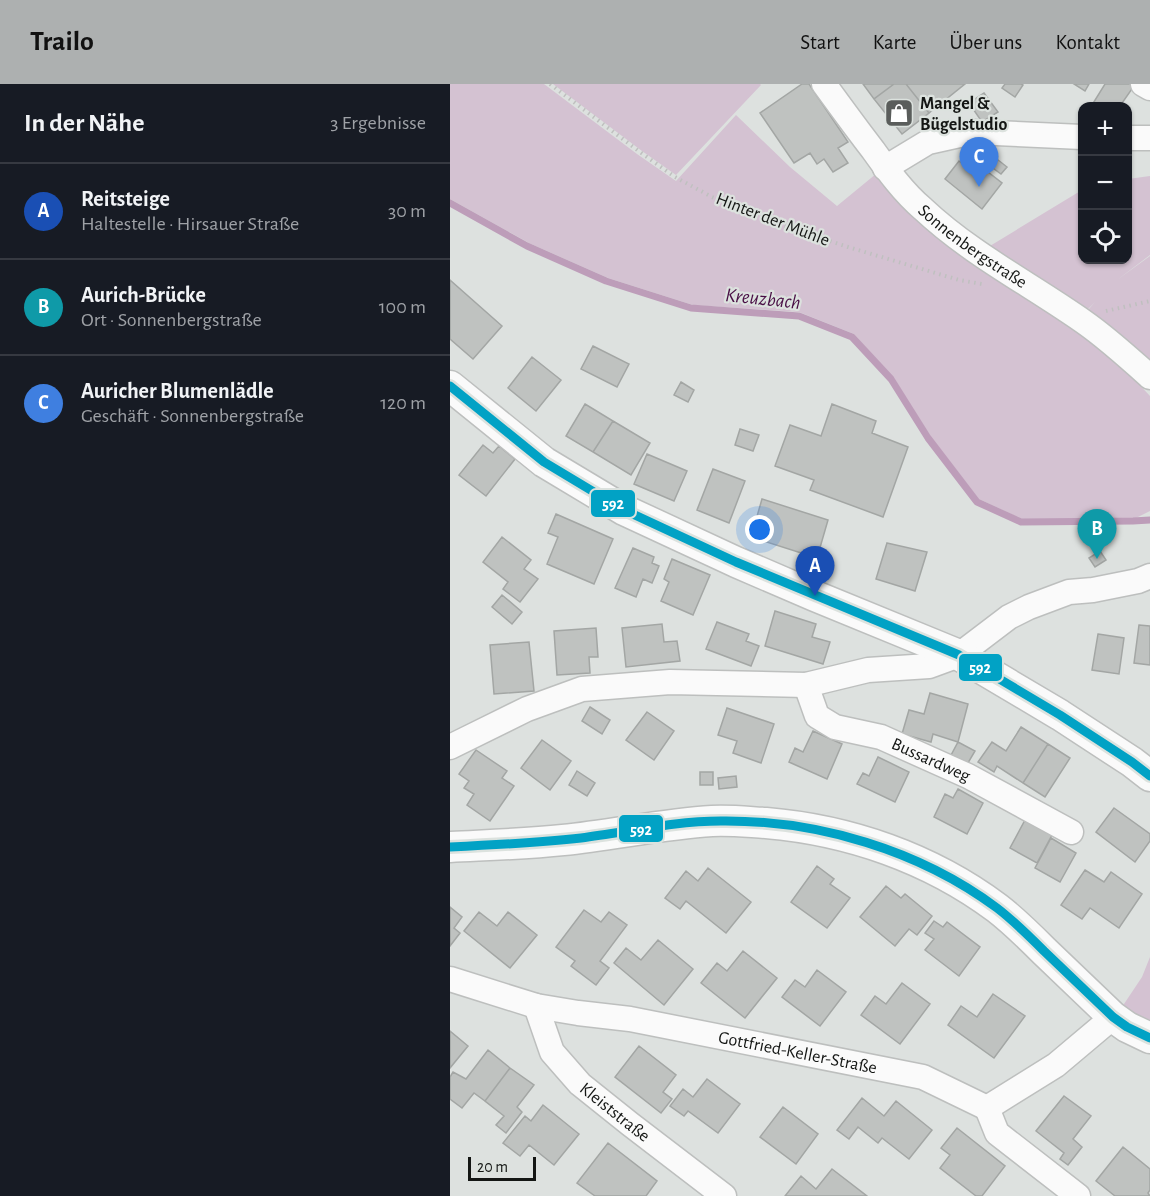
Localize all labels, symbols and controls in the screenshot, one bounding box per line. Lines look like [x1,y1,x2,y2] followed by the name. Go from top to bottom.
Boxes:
[30,28,94,56] text: Trailo
[800,32,840,53] text: Start
[873,32,916,53] text: Karte
[949,32,1022,53] text: Über uns
[1055,32,1120,53] text: Kontakt
[920,95,1007,134] place label: Mangel & Bügelstudio
[883,97,915,129] shop icon: Mangel & Bügelstudio
[1078,102,1132,264] map controls
[1078,102,1132,156] button: +
[24,110,144,136] text: In der Nähe
[330,113,426,133] text: 3 Ergebnisse
[960,138,998,187] pin: C
[1078,156,1132,210] button: −
[81,188,170,210] text: Reitsteige
[713,190,832,250] street label: Hinter der Mühle
[38,201,50,221] text: A
[388,201,426,221] text: 30 m
[914,201,1030,292] street label: Sonnenbergstraße
[1078,210,1132,264] button: locate
[81,214,299,234] text: Haltestelle · Hirsauer Straße
[81,284,206,306] text: Aurich-Brücke
[724,285,802,313] water label: Kreuzbach
[38,297,49,317] text: B
[379,297,426,317] text: 100 m
[81,310,262,330] text: Ort · Sonnenbergstraße
[81,380,274,402] text: Auricher Blumenlädle
[38,393,49,413] text: C
[380,393,426,413] text: 120 m
[81,406,304,426] text: Geschäft · Sonnenbergstraße
[590,489,636,518] line badge: 592
[602,496,625,512] text: 592
[1078,510,1116,559] pin: B
[745,515,774,544] your location
[796,546,835,596] pin: A
[958,653,1003,682] line badge: 592
[969,660,992,676] text: 592
[889,735,973,786] street label: Bussardweg
[618,814,664,843] line badge: 592
[630,822,653,838] text: 592
[717,1029,878,1078] street label: Gottfried-Keller-Straße
[576,1079,653,1146] street label: Kleiststraße
[468,1154,536,1182] scale bar
[477,1159,508,1175] text: 20 m

